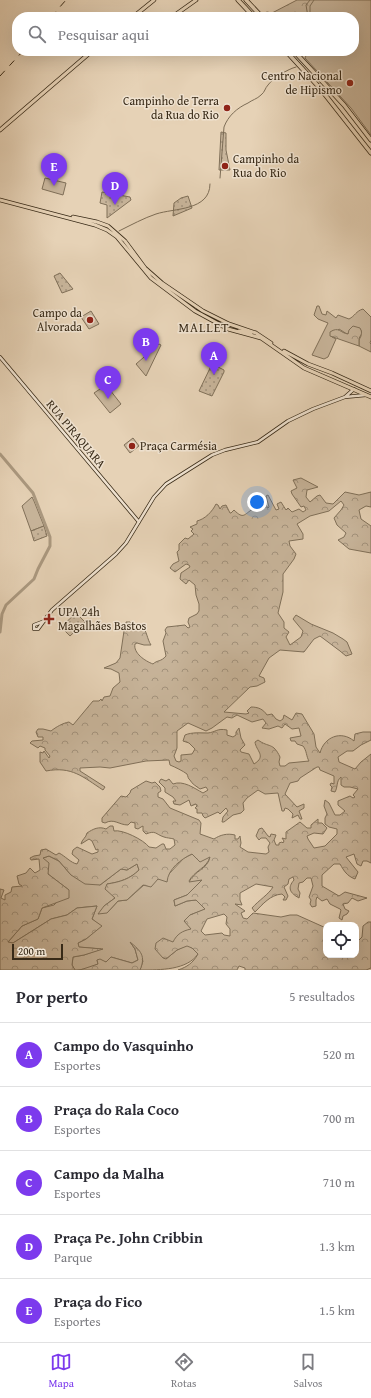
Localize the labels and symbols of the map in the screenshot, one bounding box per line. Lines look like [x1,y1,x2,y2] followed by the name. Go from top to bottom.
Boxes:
[261,67,343,98] place label: Centro Nacional de Hipismo
[345,78,355,88] marker: Centro Nacional de Hipismo
[123,92,219,123] place label: Campinho de Terra da Rua do Rio
[222,103,232,113] marker: Campinho de Terra da Rua do Rio
[233,150,299,181] place label: Campinho da Rua do Rio
[41,153,67,186] pin: E
[220,161,230,171] marker: Campinho da Rua do Rio
[102,172,128,205] pin: D
[33,304,82,335] place label: Campo da Alvorada
[85,315,95,325] marker: Campo da Alvorada
[178,318,230,337] district label: MALLET
[133,328,159,361] pin: B
[201,342,227,375] pin: A
[95,366,121,399] pin: C
[43,396,110,472] street label: RUA PIRAQUARA
[140,437,217,454] place label: Praça Carmésia
[127,441,137,451] marker: Praça Carmésia
[247,492,267,512] your location
[58,603,147,634] place label: UPA 24h Magalhães Bastos
[43,613,55,625] marker: UPA 24h Magalhães Bastos
[12,942,63,961] scale bar

